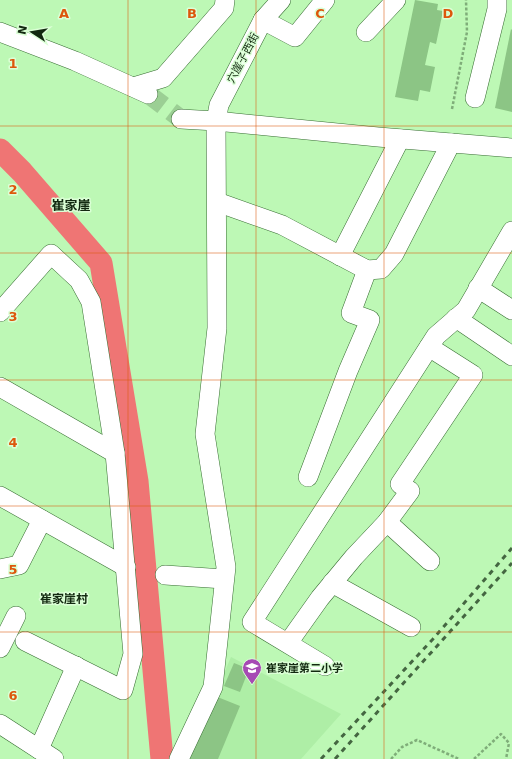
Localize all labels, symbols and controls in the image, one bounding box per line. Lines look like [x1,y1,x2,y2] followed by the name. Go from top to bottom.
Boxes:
[59,6,69,21] text: A
[187,6,197,21] text: B
[315,6,325,21] text: C
[443,6,454,21] text: D
[12,12,52,52] north arrow
[15,24,30,36] text: N
[224,31,262,85] street label: 穴崖子西街
[8,56,18,71] text: 1
[8,182,18,197] text: 2
[51,198,91,213] district label: 崔家崖
[8,309,18,324] text: 3
[8,435,18,450] text: 4
[8,562,18,577] text: 5
[40,592,88,606] district label: 崔家崖村
[241,657,263,685] school or university icon: 崔家崖第二小学
[266,662,343,675] place label: 崔家崖第二小学
[8,688,18,703] text: 6

